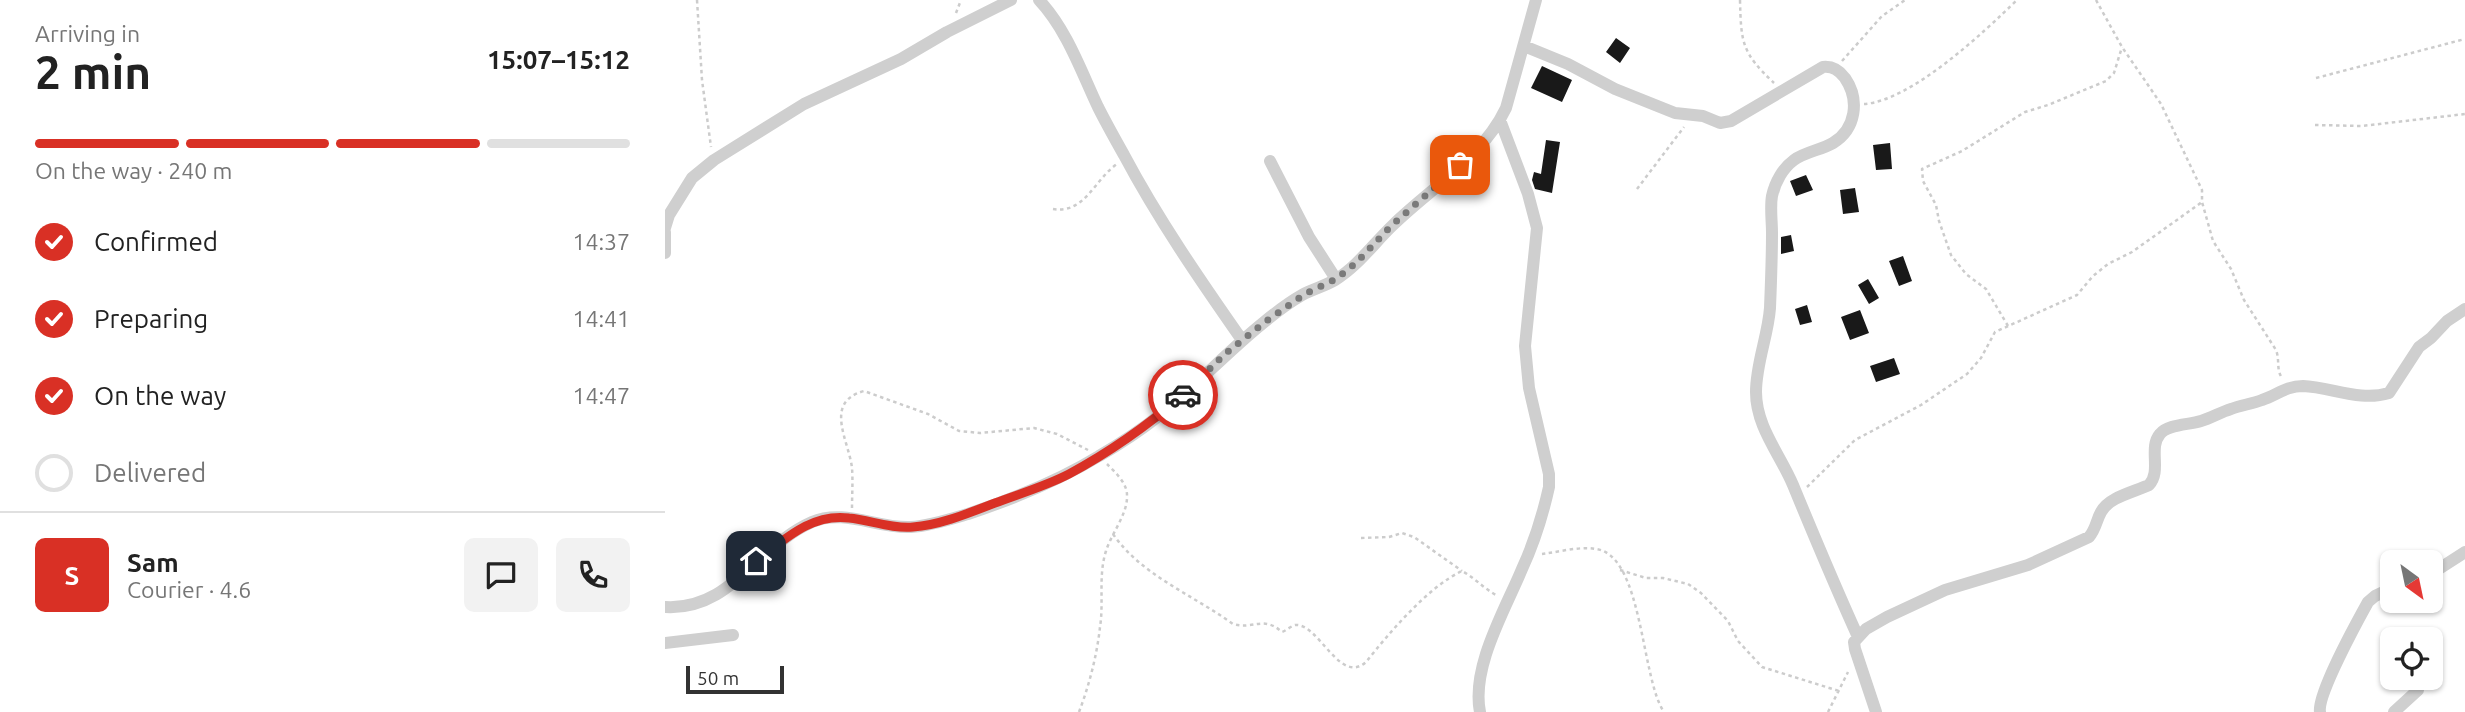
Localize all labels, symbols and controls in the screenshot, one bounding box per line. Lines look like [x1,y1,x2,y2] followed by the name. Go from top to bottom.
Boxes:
[35,21,140,46] text: Arriving in
[487,45,630,74] text: 15:07–15:12
[35,46,151,98] text: 2 min
[1430,135,1490,195] pin
[1441,146,1479,184] icon: bag
[35,158,232,183] text: On the way · 240 m
[35,223,73,261] icon: check
[94,227,218,256] text: Confirmed
[572,229,630,254] text: 14:37
[35,300,73,338] icon: check
[94,304,208,333] text: Preparing
[572,306,630,331] text: 14:41
[1148,360,1218,430] courier
[1164,376,1202,414] icon: car
[35,377,73,415] icon: check
[94,381,226,410] text: On the way
[572,383,630,408] text: 14:47
[94,458,206,487] text: Delivered
[726,531,786,591] pin
[464,538,538,612] button: chat
[556,538,630,612] button: phone
[737,542,775,580] icon: home
[127,548,179,577] text: Sam
[2380,550,2443,612] north arrow
[2380,550,2443,690] map controls
[65,561,79,590] text: S
[127,577,251,602] text: Courier · 4.6
[2380,627,2443,690] button: locate
[686,663,784,695] scale bar
[697,667,739,689] text: 50 m

